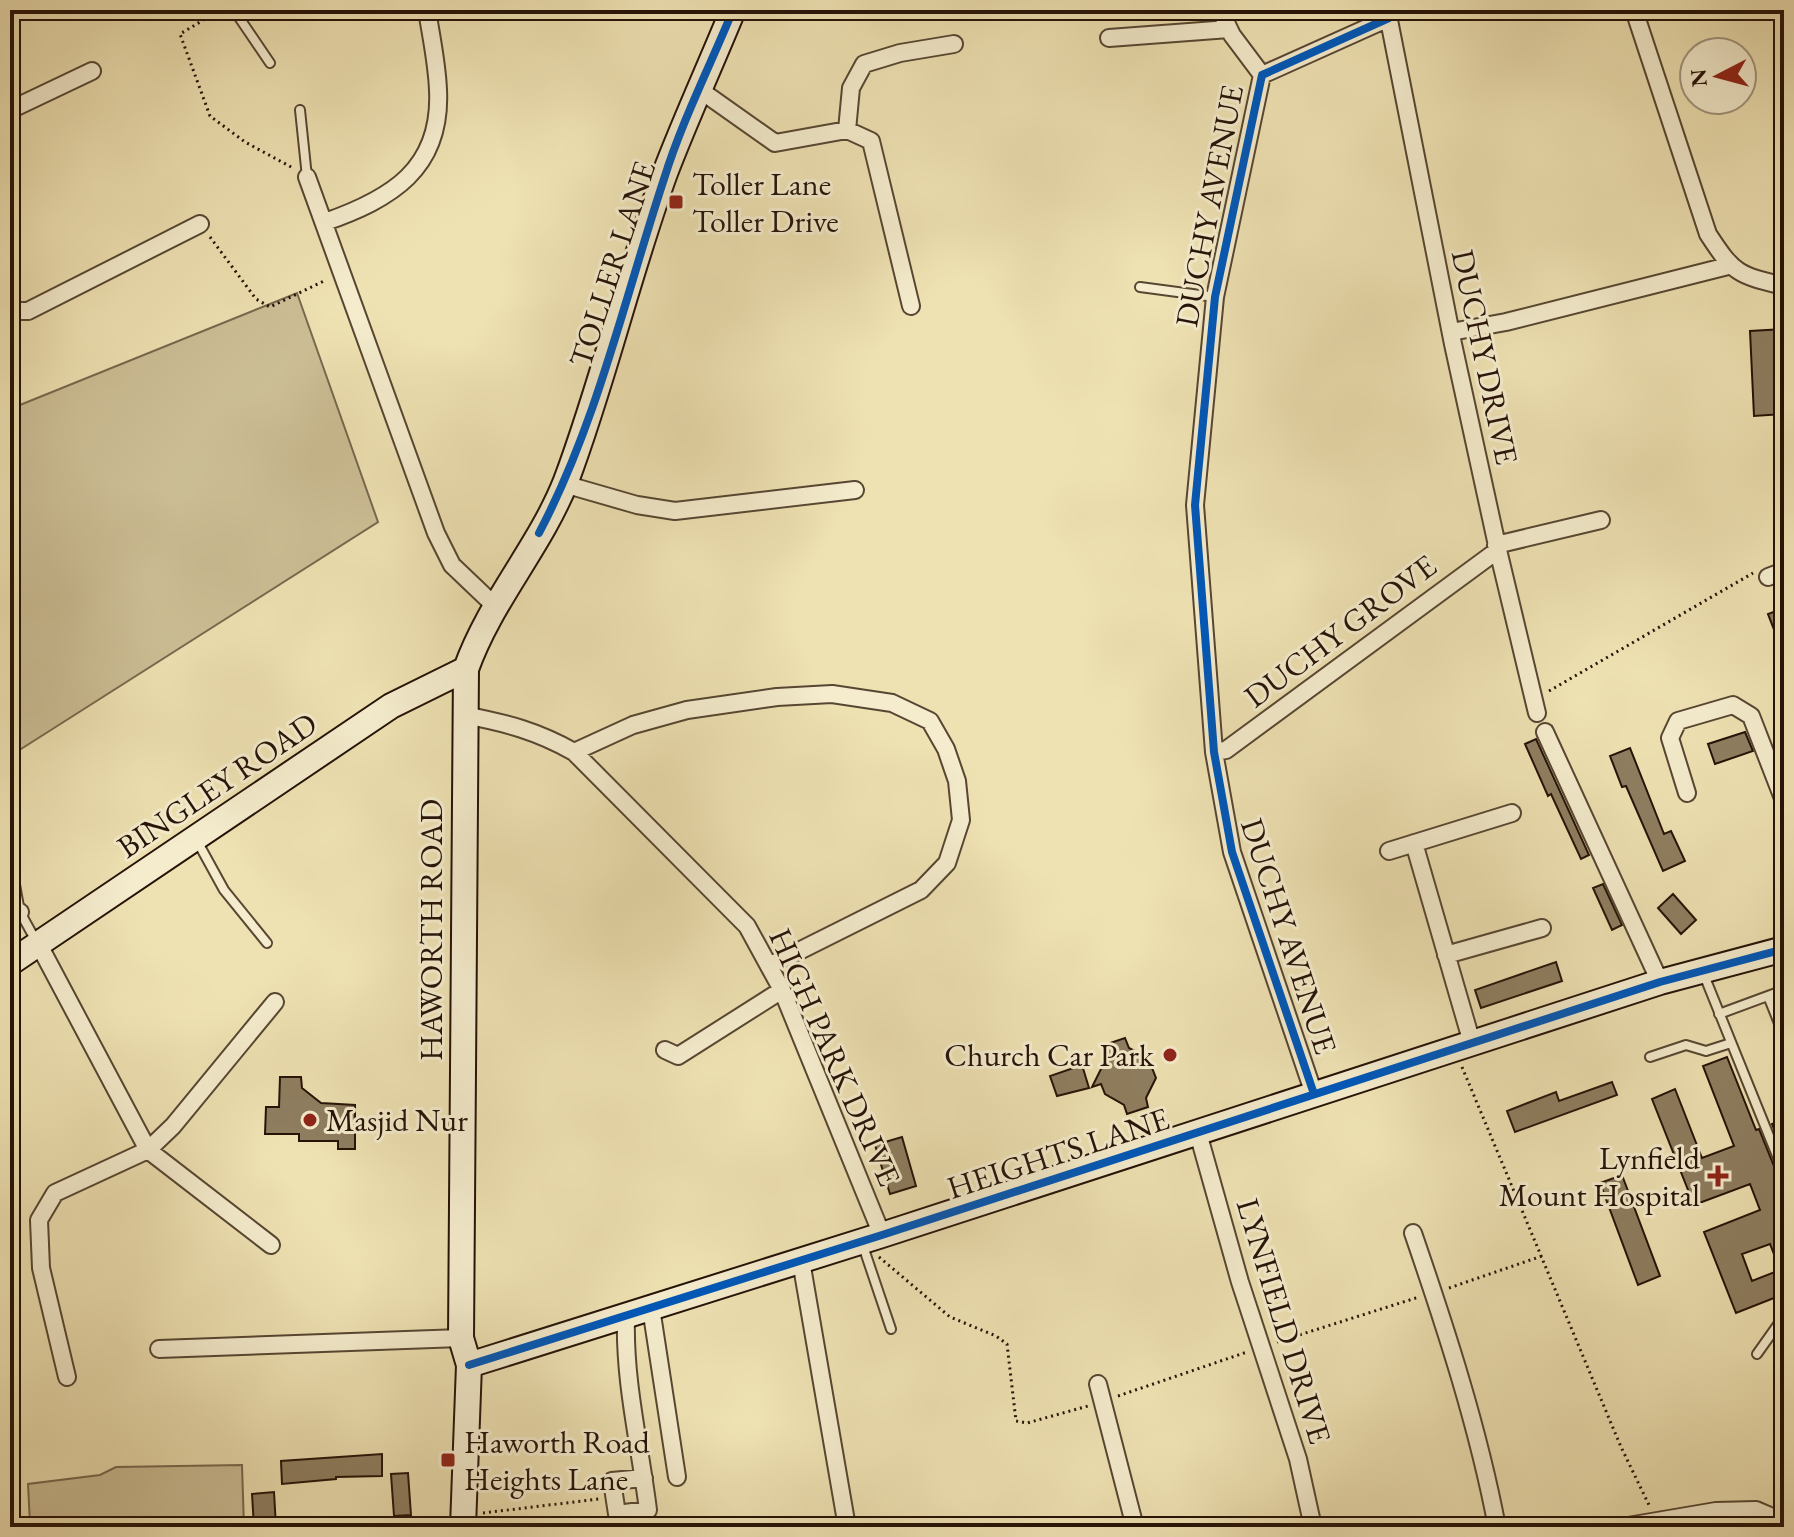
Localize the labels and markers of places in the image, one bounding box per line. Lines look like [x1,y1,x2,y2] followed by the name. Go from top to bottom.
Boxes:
[692,163,839,242] place label: Toller Lane Toller Drive
[667,193,685,211] marker: Toller Lane Toller Drive
[944,1034,1155,1076] place label: Church Car Park
[1161,1046,1179,1064] marker: Church Car Park
[326,1099,468,1141] place label: Masjid Nur
[301,1111,319,1129] marker: Masjid Nur
[1499,1137,1701,1216] place label: Lynfield Mount Hospital
[1707,1165,1729,1187] marker: Lynfield Mount Hospital
[464,1421,650,1500] place label: Haworth Road Heights Lane
[439,1451,457,1469] marker: Haworth Road Heights Lane

